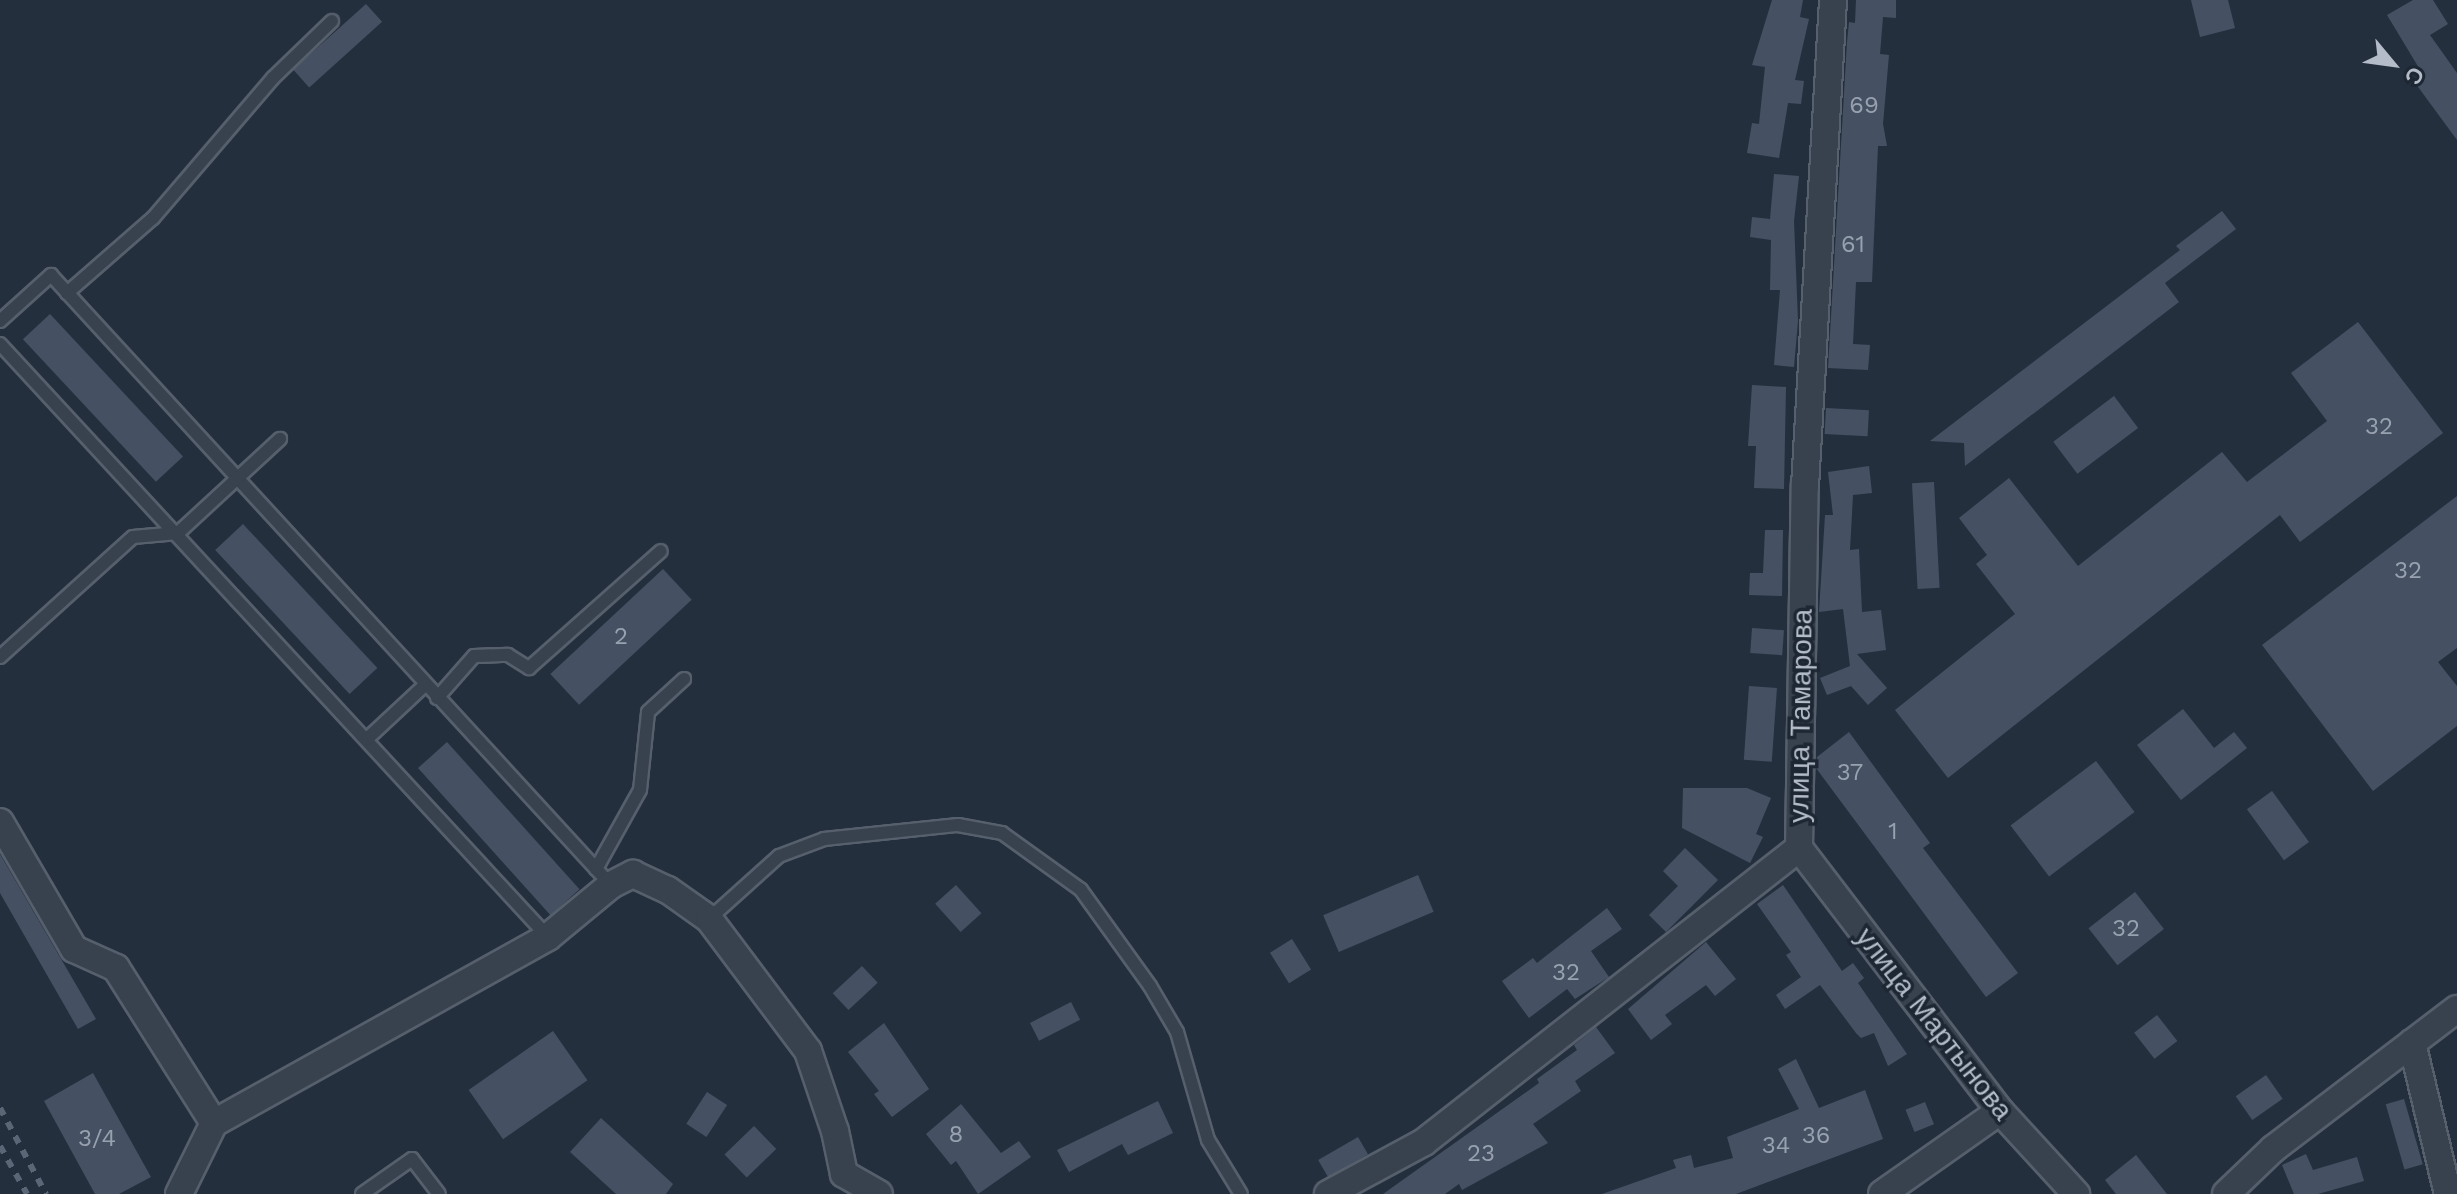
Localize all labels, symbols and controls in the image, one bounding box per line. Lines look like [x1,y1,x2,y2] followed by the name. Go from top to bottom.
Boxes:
[2353,24,2433,104] north arrow
[2400,63,2429,89] text: С
[1849,92,1879,120] house number: 69
[1841,231,1865,259] house number: 61
[2365,413,2393,441] house number: 32
[2394,557,2422,585] house number: 32
[1782,609,1820,823] street label: улица Тамарова
[614,623,628,651] house number: 2
[1837,759,1863,787] house number: 37
[1888,818,1898,846] house number: 1
[2112,915,2140,943] house number: 32
[1848,921,2020,1127] street label: улица Мартынова
[1552,959,1580,987] house number: 32
[949,1121,963,1149] house number: 8
[1802,1122,1830,1150] house number: 36
[78,1125,116,1153] house number: 3/4
[1762,1132,1790,1160] house number: 34
[1467,1140,1495,1168] house number: 23

